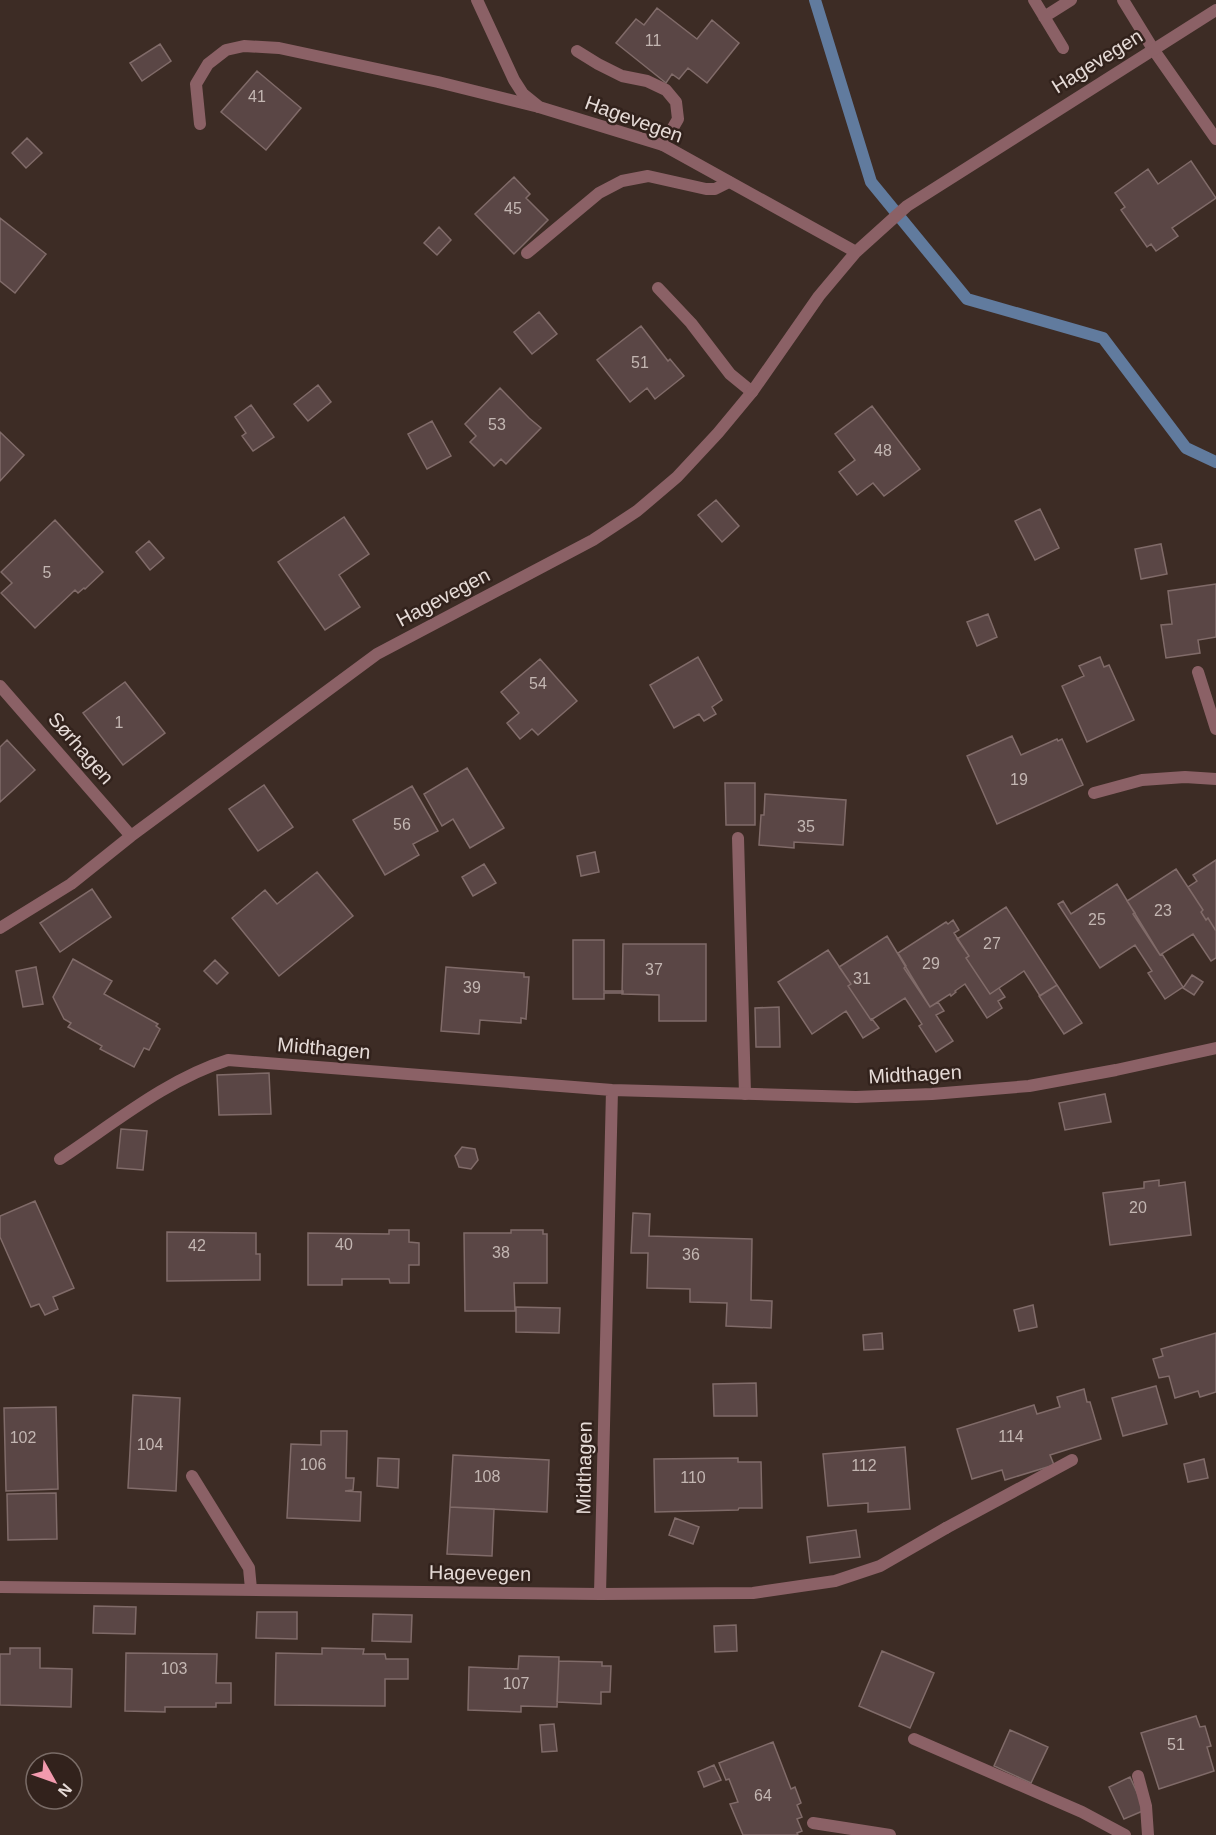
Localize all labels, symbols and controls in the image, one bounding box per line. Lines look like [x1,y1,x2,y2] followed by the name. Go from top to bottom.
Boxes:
[1048,25,1146,97] street label: Hagevegen
[645,32,661,49] house number: 11
[248,88,266,105] house number: 41
[582,91,686,147] street label: Hagevegen
[504,200,522,217] house number: 45
[631,354,649,371] house number: 51
[488,416,506,433] house number: 53
[874,442,892,459] house number: 48
[393,563,493,631] street label: Hagevegen
[43,564,52,581] house number: 5
[529,675,547,692] house number: 54
[44,708,118,788] street label: Sørhagen
[115,714,124,731] house number: 1
[1010,771,1028,788] house number: 19
[393,816,411,833] house number: 56
[797,818,815,835] house number: 35
[1154,902,1172,919] house number: 23
[1088,911,1106,928] house number: 25
[983,935,1001,952] house number: 27
[922,955,940,972] house number: 29
[645,961,663,978] house number: 37
[853,970,871,987] house number: 31
[463,979,481,996] house number: 39
[277,1033,371,1063] street label: Midthagen
[868,1061,962,1087] street label: Midthagen
[1129,1199,1147,1216] house number: 20
[335,1236,353,1253] house number: 40
[188,1237,206,1254] house number: 42
[492,1244,510,1261] house number: 38
[682,1246,700,1263] house number: 36
[572,1421,596,1515] street label: Midthagen
[998,1428,1024,1445] house number: 114
[10,1429,36,1446] house number: 102
[137,1436,163,1453] house number: 104
[300,1456,326,1473] house number: 106
[851,1457,877,1474] house number: 112
[474,1468,500,1485] house number: 108
[680,1469,706,1486] house number: 110
[429,1561,531,1585] street label: Hagevegen
[161,1660,187,1677] house number: 103
[503,1675,529,1692] house number: 107
[1167,1736,1185,1753] house number: 51
[24,1751,84,1811] north arrow
[55,1780,75,1800] text: N
[754,1787,772,1804] house number: 64

